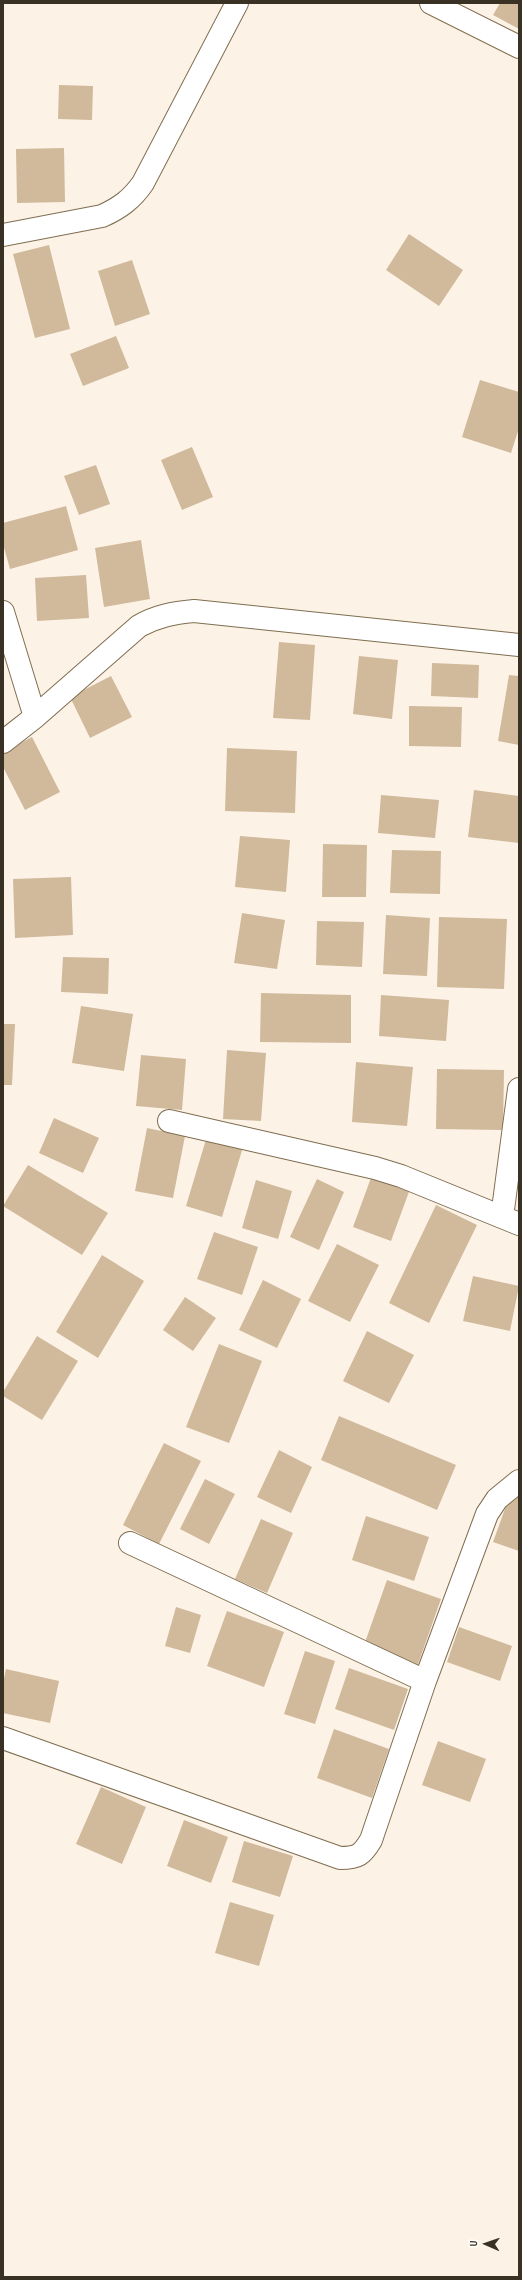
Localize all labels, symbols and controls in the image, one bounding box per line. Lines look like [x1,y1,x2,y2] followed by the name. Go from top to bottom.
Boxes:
[466,2224,506,2264] north arrow
[467,2240,480,2247] text: U

